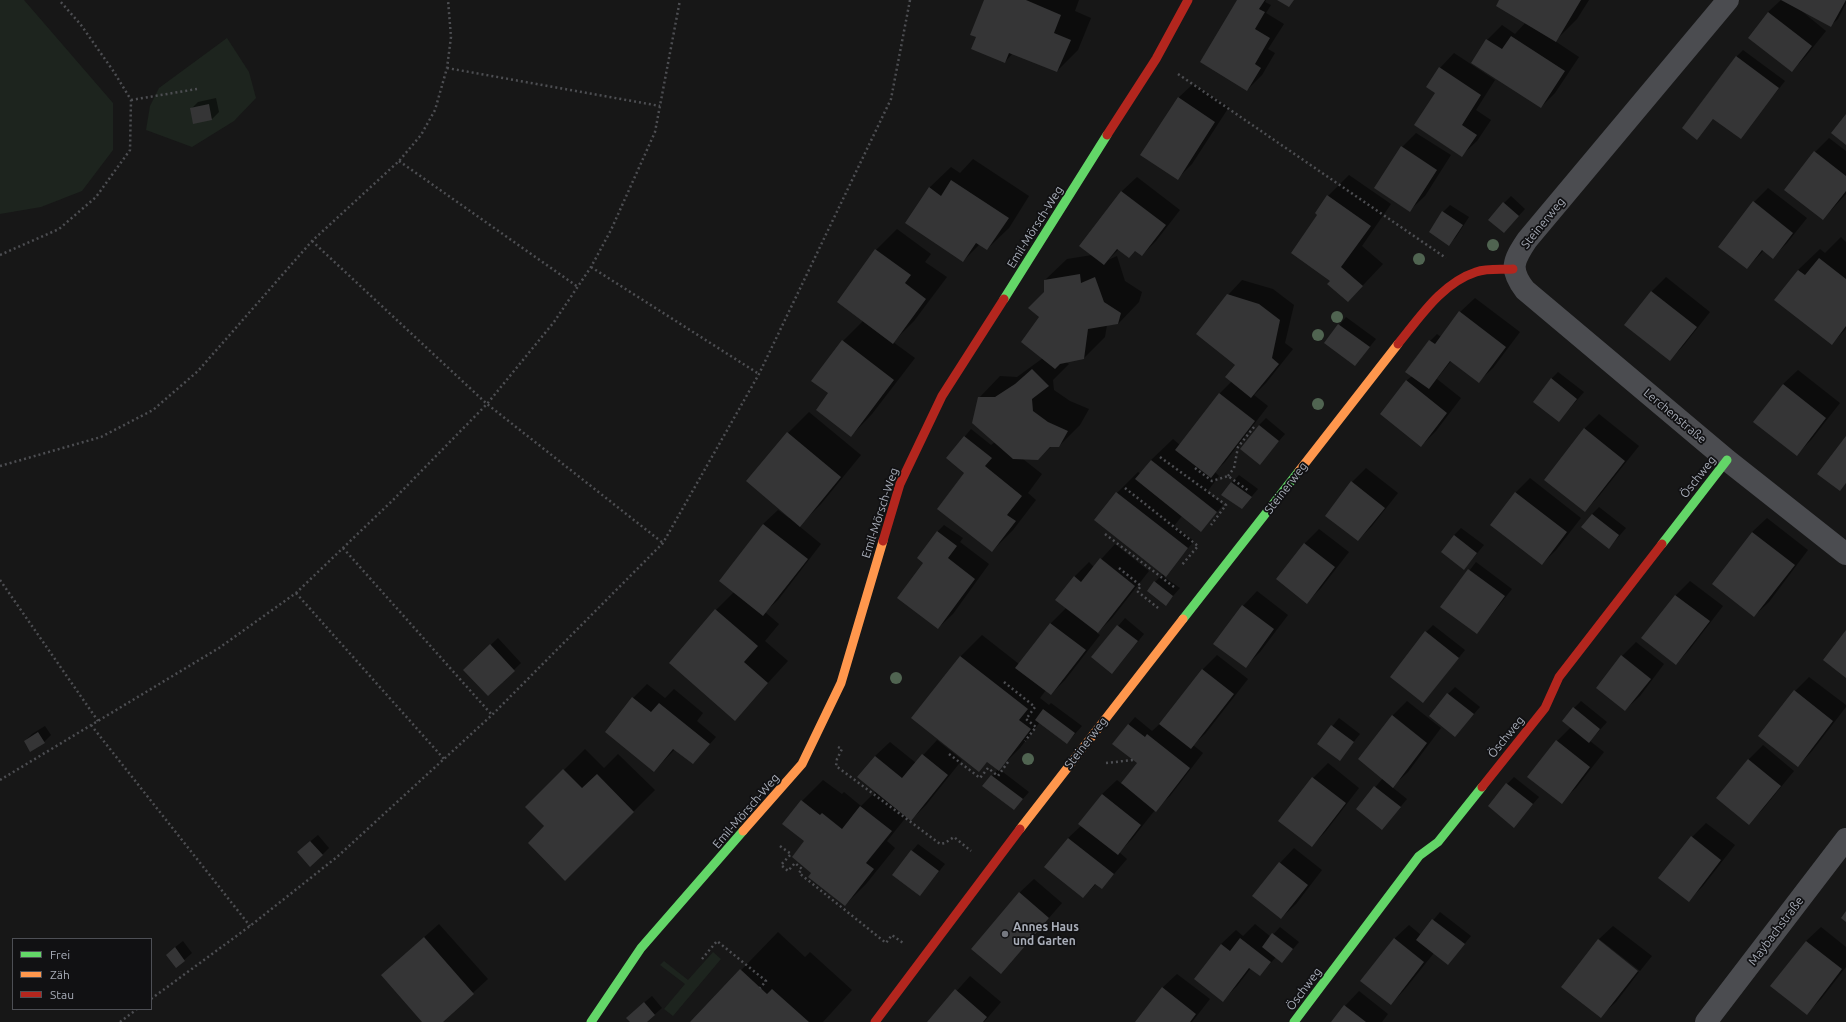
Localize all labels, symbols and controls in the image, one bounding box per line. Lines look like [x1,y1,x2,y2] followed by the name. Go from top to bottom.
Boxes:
[1004,183,1066,271] street label: Emil-Mörsch-Weg
[1518,195,1568,251] street label: Steinerweg
[1641,386,1709,446] street label: Lerchenstraße
[1677,453,1719,501] street label: Öschweg
[1261,459,1311,517] street label: Steinerweg
[859,466,901,560] street label: Emil-Mörsch-Weg
[1485,713,1527,761] street label: Öschweg
[1061,714,1111,772] street label: Steinerweg
[710,771,782,851] street label: Emil-Mörsch-Weg
[1745,894,1807,968] street label: Maybachstraße
[1013,920,1079,948] place label: Annes Haus und Garten
[1000,929,1010,939] marker: Annes Haus und Garten
[12,938,152,1010] legend
[50,948,70,961] text: Frei
[1283,965,1325,1013] street label: Öschweg
[50,968,70,981] text: Zäh
[50,988,74,1001] text: Stau

